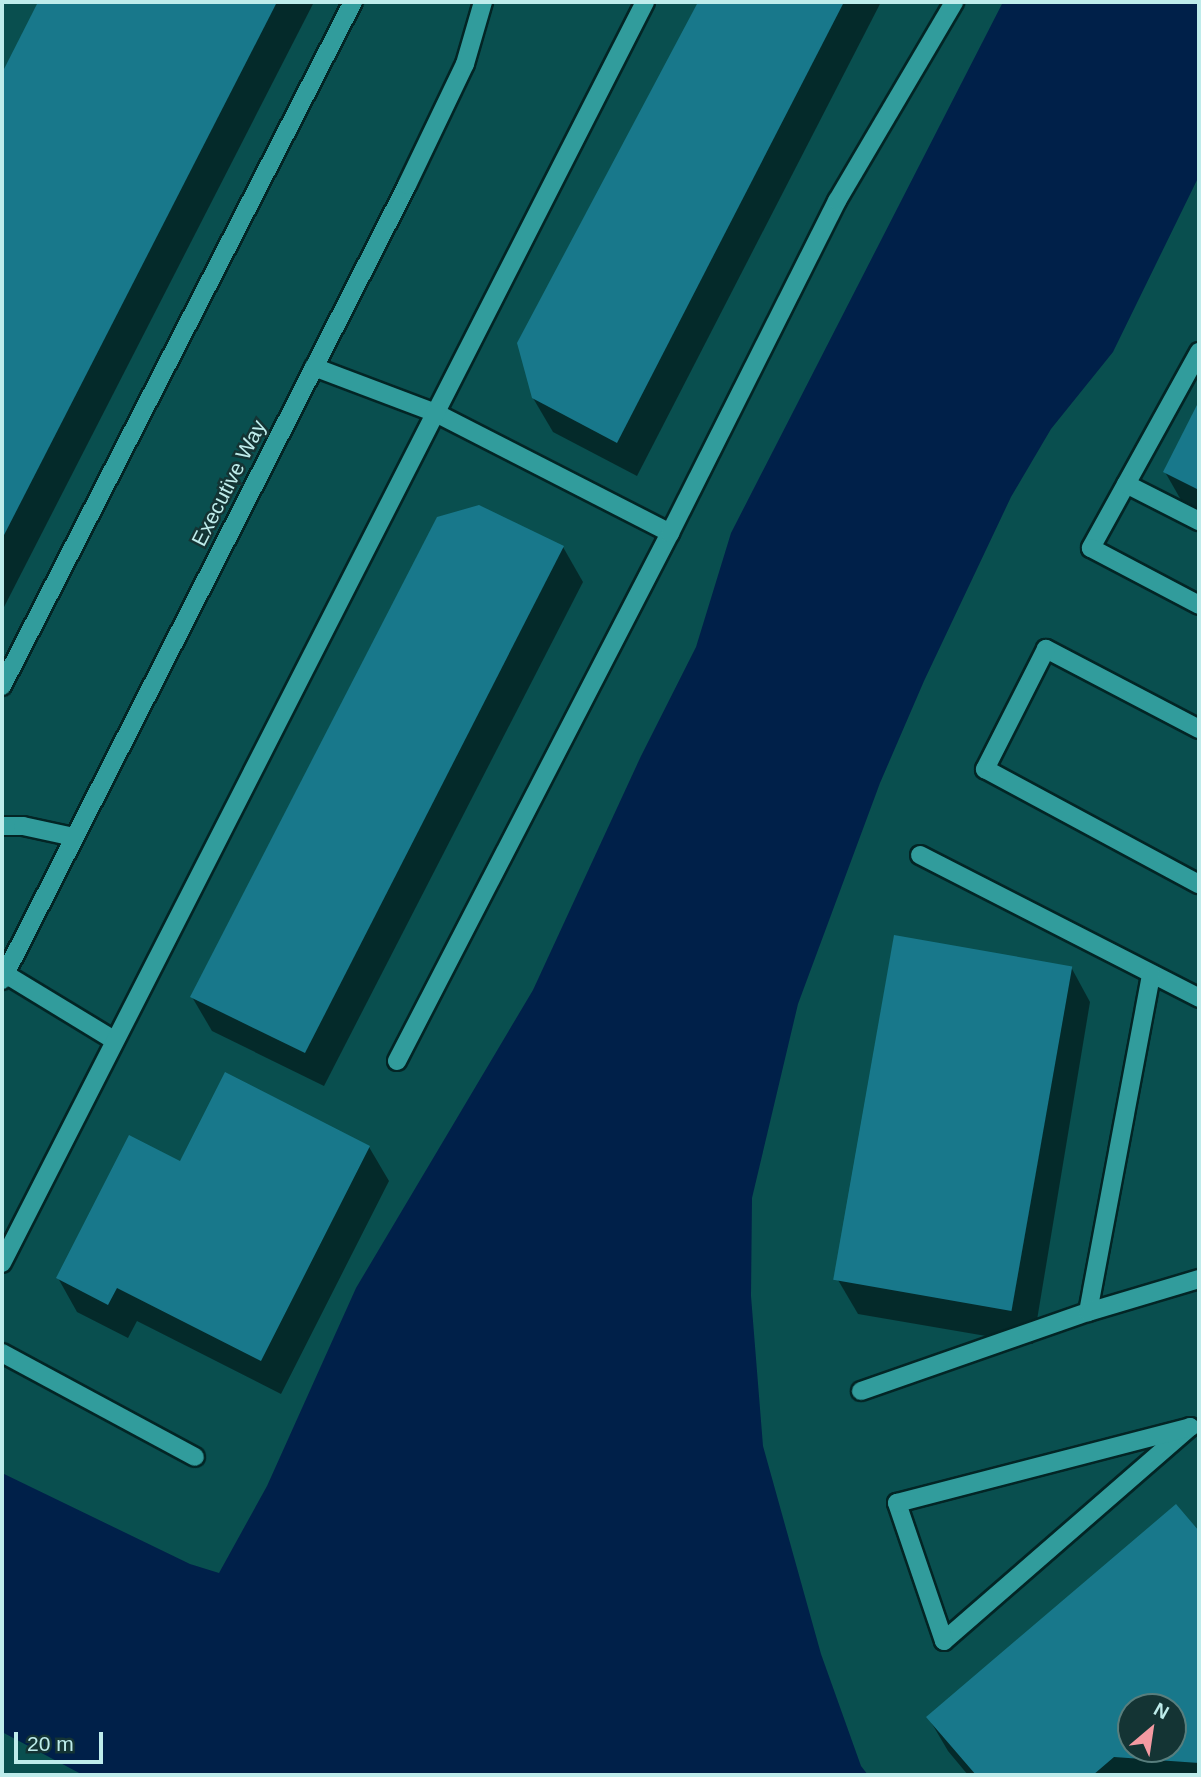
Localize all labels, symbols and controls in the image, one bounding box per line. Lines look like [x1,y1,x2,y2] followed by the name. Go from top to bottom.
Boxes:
[186,416,272,550] street label: Executive Way
[1117,1693,1187,1763] north arrow
[1150,1698,1173,1723] text: N
[18,1718,107,1762] scale bar
[27,1732,74,1755] text: 20 m

